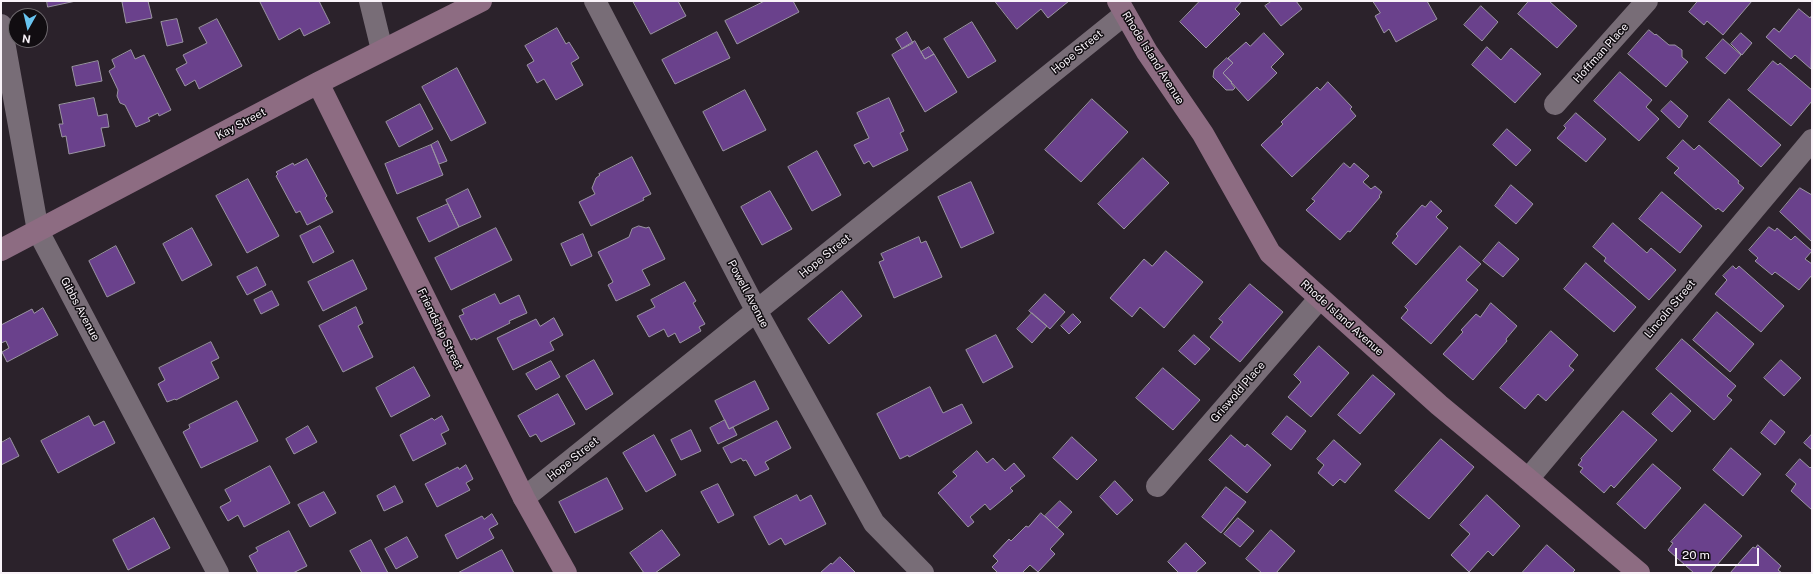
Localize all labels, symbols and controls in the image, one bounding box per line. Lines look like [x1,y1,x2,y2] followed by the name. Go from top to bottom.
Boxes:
[8,8,48,48] north arrow
[1119,9,1187,107] street label: Rhode Island Avenue
[1571,20,1631,86] street label: Hoffman Place
[1049,27,1105,77] street label: Hope Street
[21,32,32,45] text: N
[214,105,268,143] street label: Kay Street
[797,231,853,281] street label: Hope Street
[725,258,771,330] street label: Powell Avenue
[58,275,102,343] street label: Gibbs Avenue
[1298,277,1386,359] street label: Rhode Island Avenue
[1642,277,1698,341] street label: Lincoln Street
[415,286,465,372] street label: Friendship Street
[1208,359,1268,425] street label: Griswold Place
[545,434,601,484] street label: Hope Street
[1677,540,1761,566] scale bar
[1682,548,1710,562] text: 20 m

